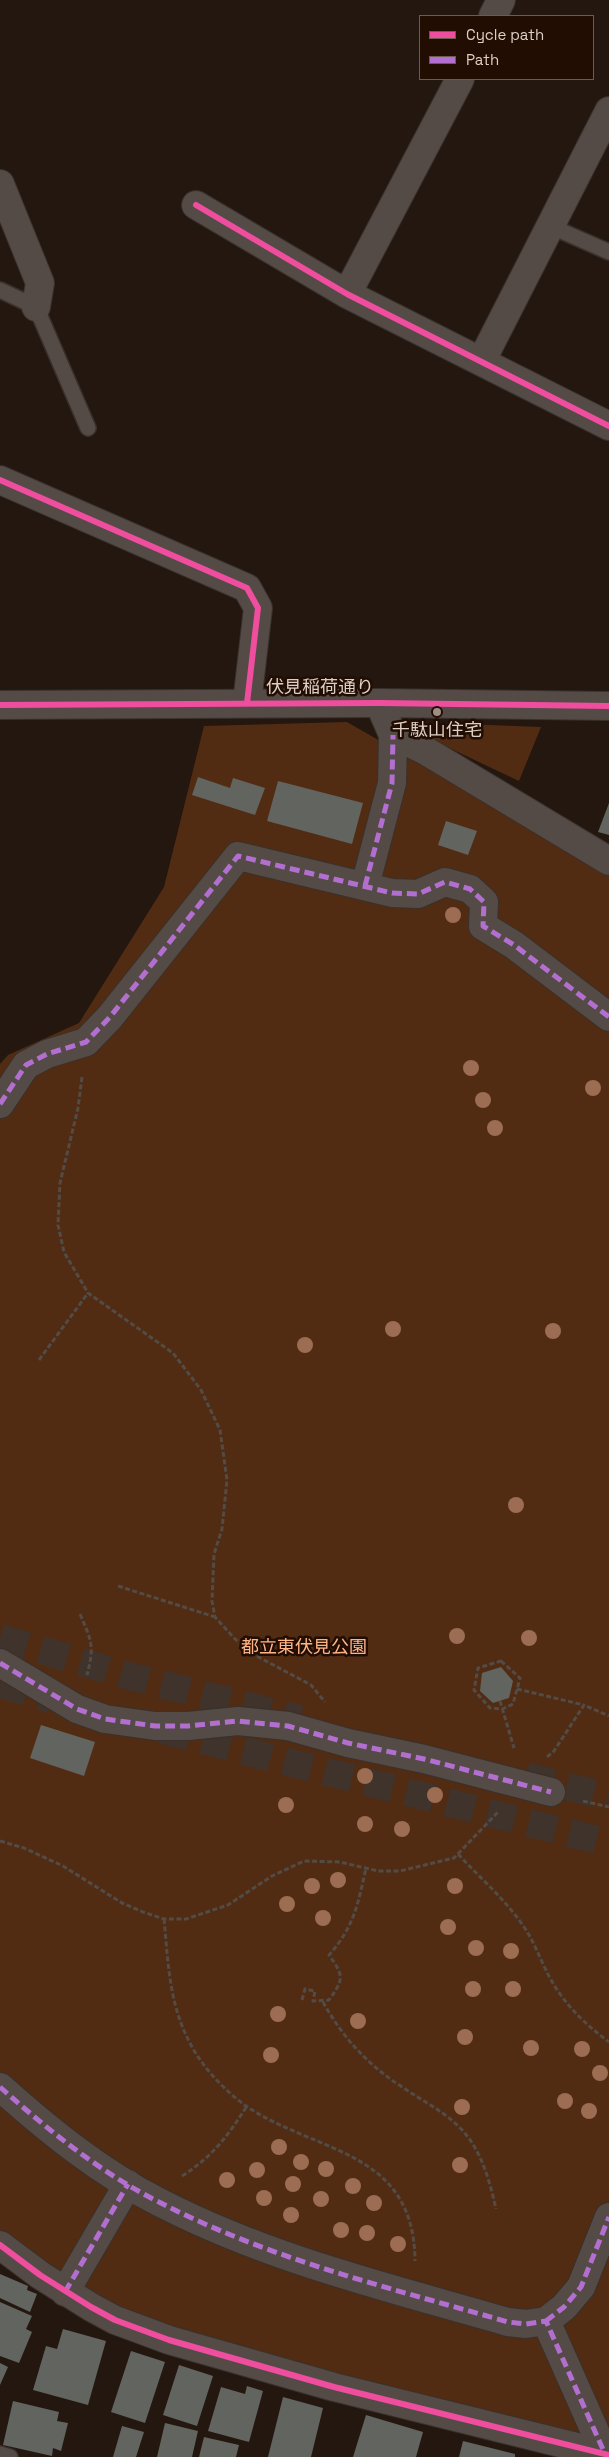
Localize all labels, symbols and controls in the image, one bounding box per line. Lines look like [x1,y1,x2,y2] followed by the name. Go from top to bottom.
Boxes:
[419,15,594,80] legend
[466,25,544,44] text: Cycle path
[466,50,499,69] text: Path
[266,677,374,699] street label: 伏見稲荷通り
[431,706,443,718] marker: 千駄山住宅
[392,720,482,742] place label: 千駄山住宅
[241,1637,367,1659] park label: 都立東伏見公園

